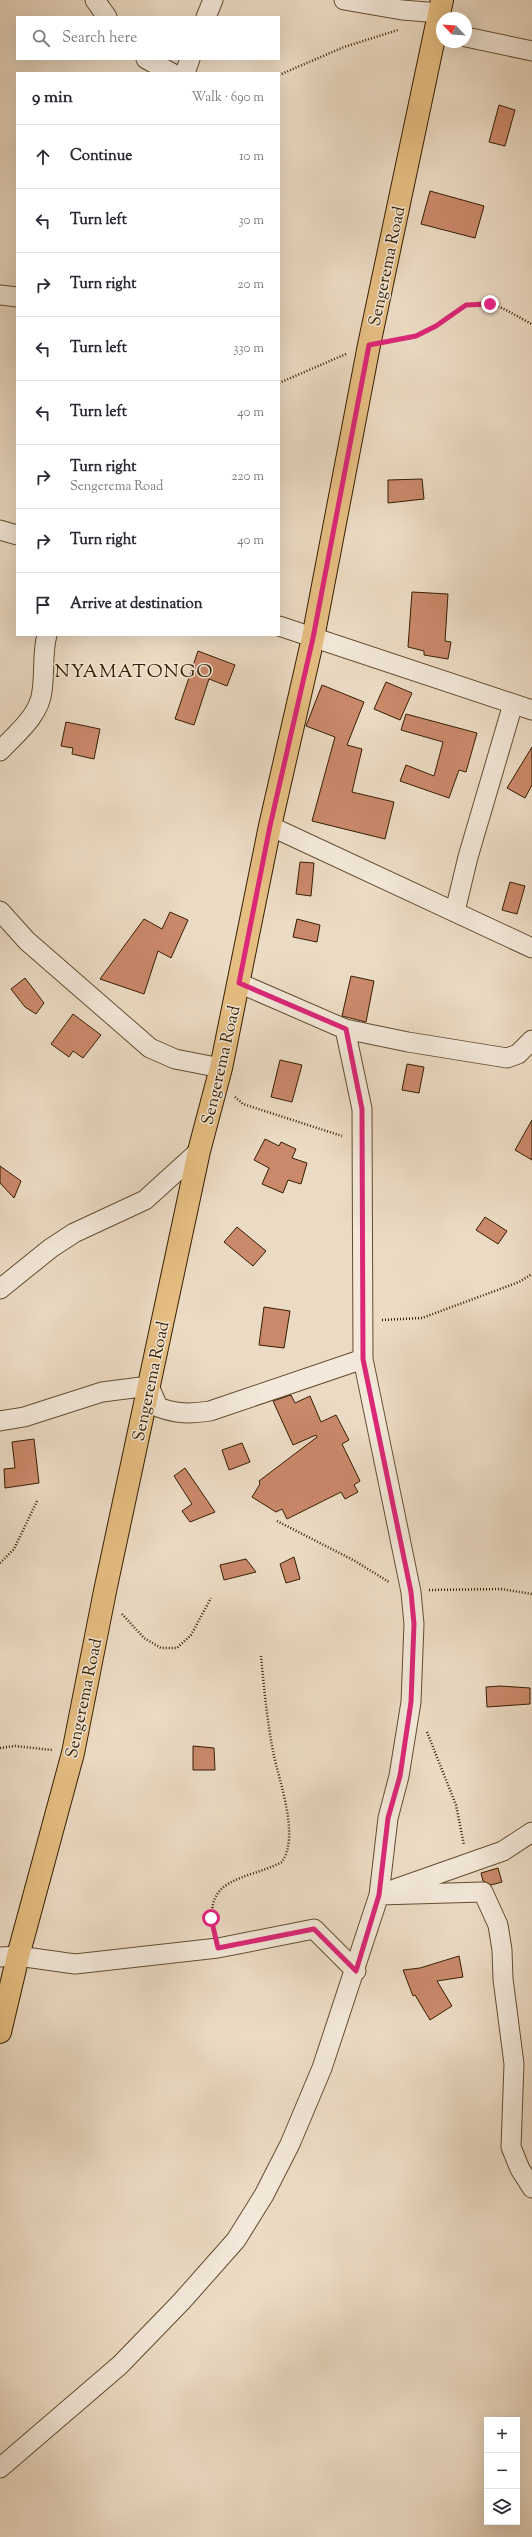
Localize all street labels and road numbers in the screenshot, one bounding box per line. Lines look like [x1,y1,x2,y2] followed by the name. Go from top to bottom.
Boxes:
[364,204,412,329] street label: Sengerema Road
[197,1003,247,1128] street label: Sengerema Road
[128,1319,176,1444] street label: Sengerema Road
[61,1636,109,1761] street label: Sengerema Road

